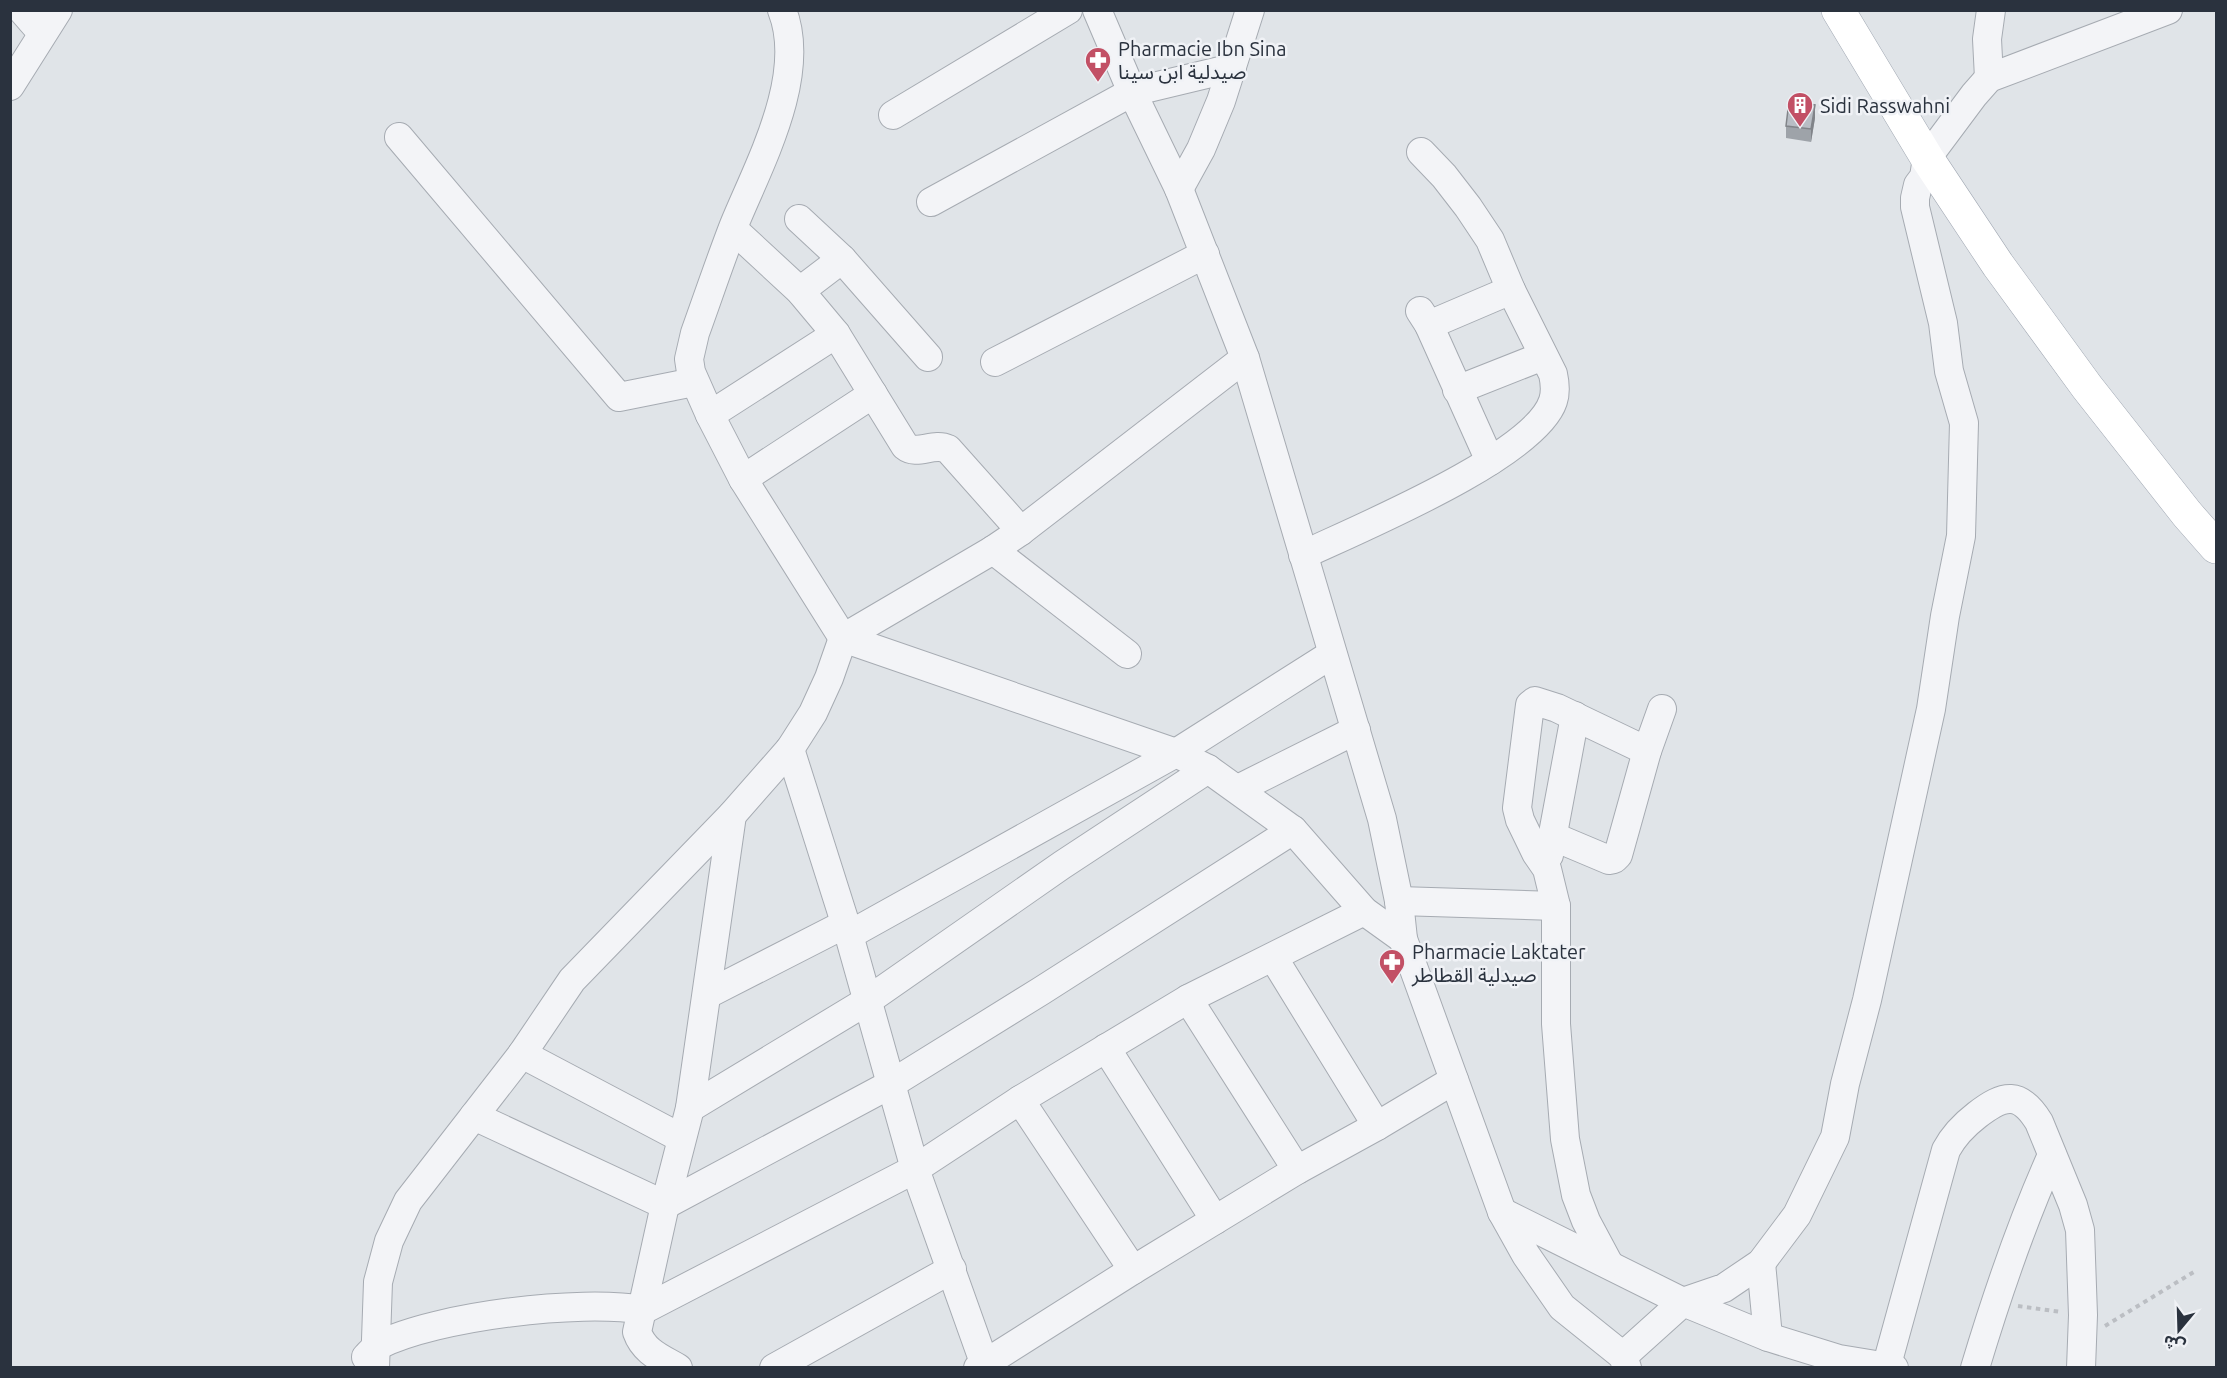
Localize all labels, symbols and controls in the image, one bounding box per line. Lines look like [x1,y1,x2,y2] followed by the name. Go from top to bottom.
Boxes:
[1118,37,1286,84] place label: Pharmacie Ibn Sina صيدلية ابن سينا
[1083,45,1113,83] pharmacy icon: Pharmacie Ibn Sina صيدلية ابن سينا
[1785,90,1815,128] building icon: Sidi Rasswahni
[1820,94,1950,117] place label: Sidi Rasswahni
[1411,940,1586,987] place label: Pharmacie Laktater صيدلية القطاطر
[1377,947,1407,985] pharmacy icon: Pharmacie Laktater صيدلية القطاطر
[2149,1300,2209,1360] north arrow
[2161,1331,2188,1356] text: ش

